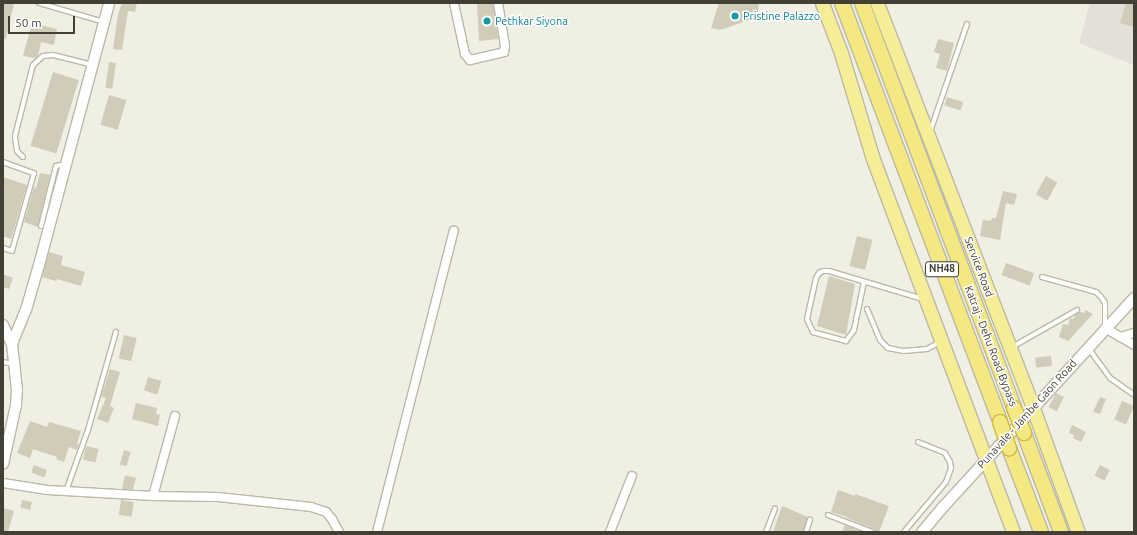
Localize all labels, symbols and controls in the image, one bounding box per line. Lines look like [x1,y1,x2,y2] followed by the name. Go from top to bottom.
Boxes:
[10,8,77,34] scale bar
[743,9,820,23] place label: Pristine Palazzo
[730,11,740,21] marker: Pristine Palazzo
[495,14,568,28] place label: Pethkar Siyona
[15,16,42,29] text: 50 m
[482,16,492,26] marker: Pethkar Siyona
[961,235,997,299] street label: Service Road
[925,261,959,277] road number: NH48
[962,284,1020,408] street label: Katraj - Dehu Road Bypass
[975,357,1079,471] street label: Punavale - Jambe Gaon Road

